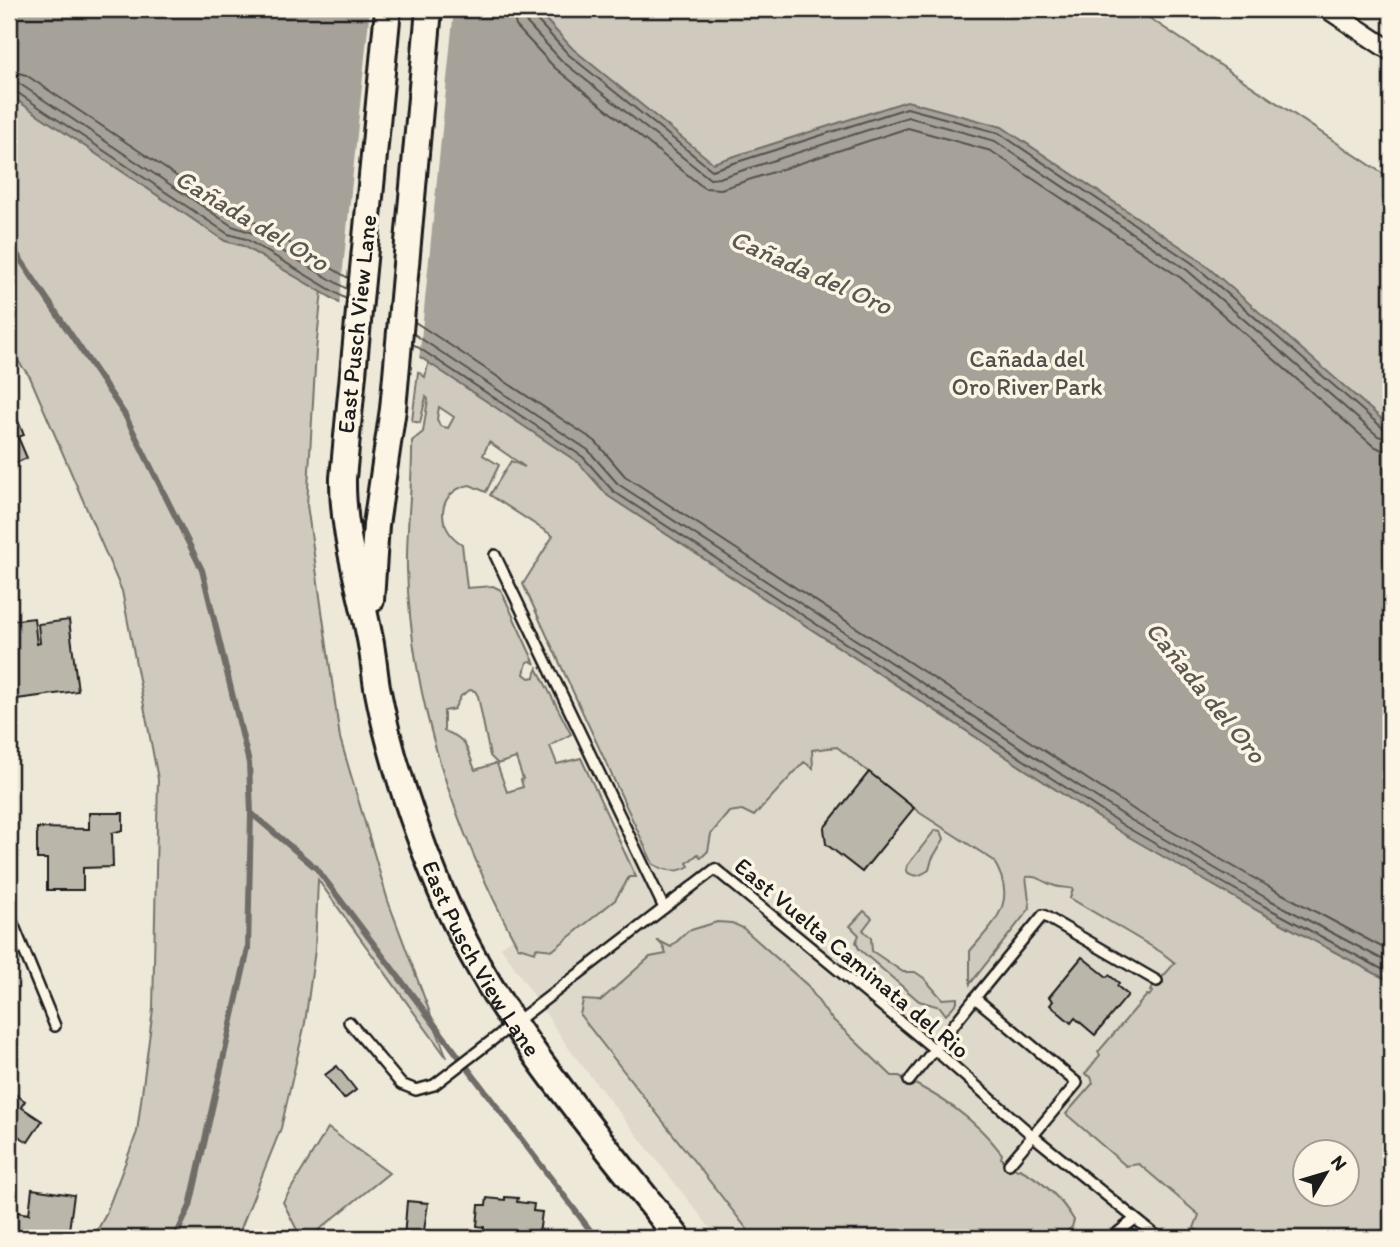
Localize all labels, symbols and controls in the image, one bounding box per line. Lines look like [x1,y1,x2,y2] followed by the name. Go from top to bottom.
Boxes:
[169,162,335,279] water label: Cañada del Oro
[331,213,382,435] street label: East Pusch View Lane
[725,222,897,322] water label: Cañada del Oro
[952,344,1102,401] park label: Cañada del Oro River Park
[1139,615,1273,770] water label: Cañada del Oro
[729,851,976,1064] street label: East Vuelta Caminata del Rio
[416,856,547,1062] street label: East Pusch View Lane
[1292,1138,1362,1208] north arrow
[1326,1151,1352,1175] text: N

